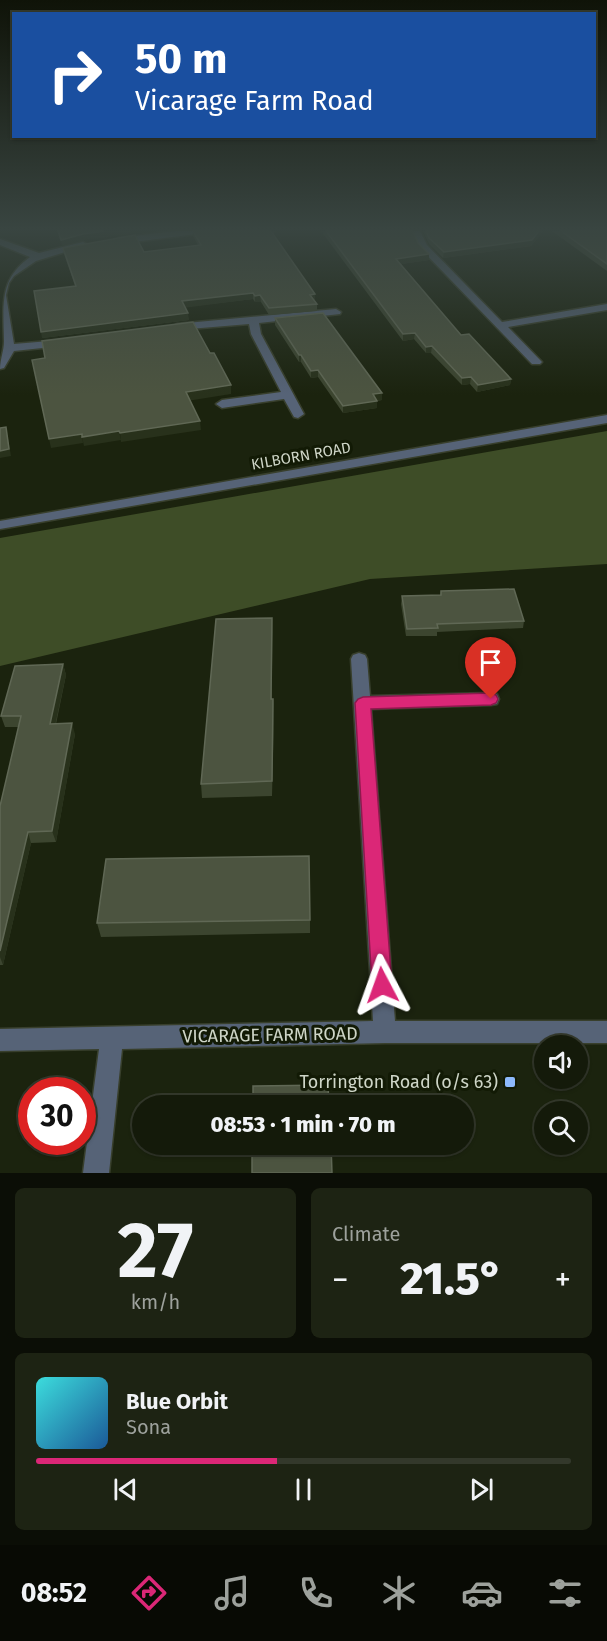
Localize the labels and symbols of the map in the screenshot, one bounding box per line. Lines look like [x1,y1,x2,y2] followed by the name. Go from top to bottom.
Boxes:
[250,438,352,474] street label: KILBORN ROAD
[465,637,516,699] pin
[350,953,414,1017] position arrow
[182,1022,358,1048] street label: VICARAGE FARM ROAD
[299,1071,498,1093] place label: Torrington Road (o/s 63)
[503,1075,517,1089] marker: Torrington Road (o/s 63)
[18,1077,96,1155] speed limit sign: 30

